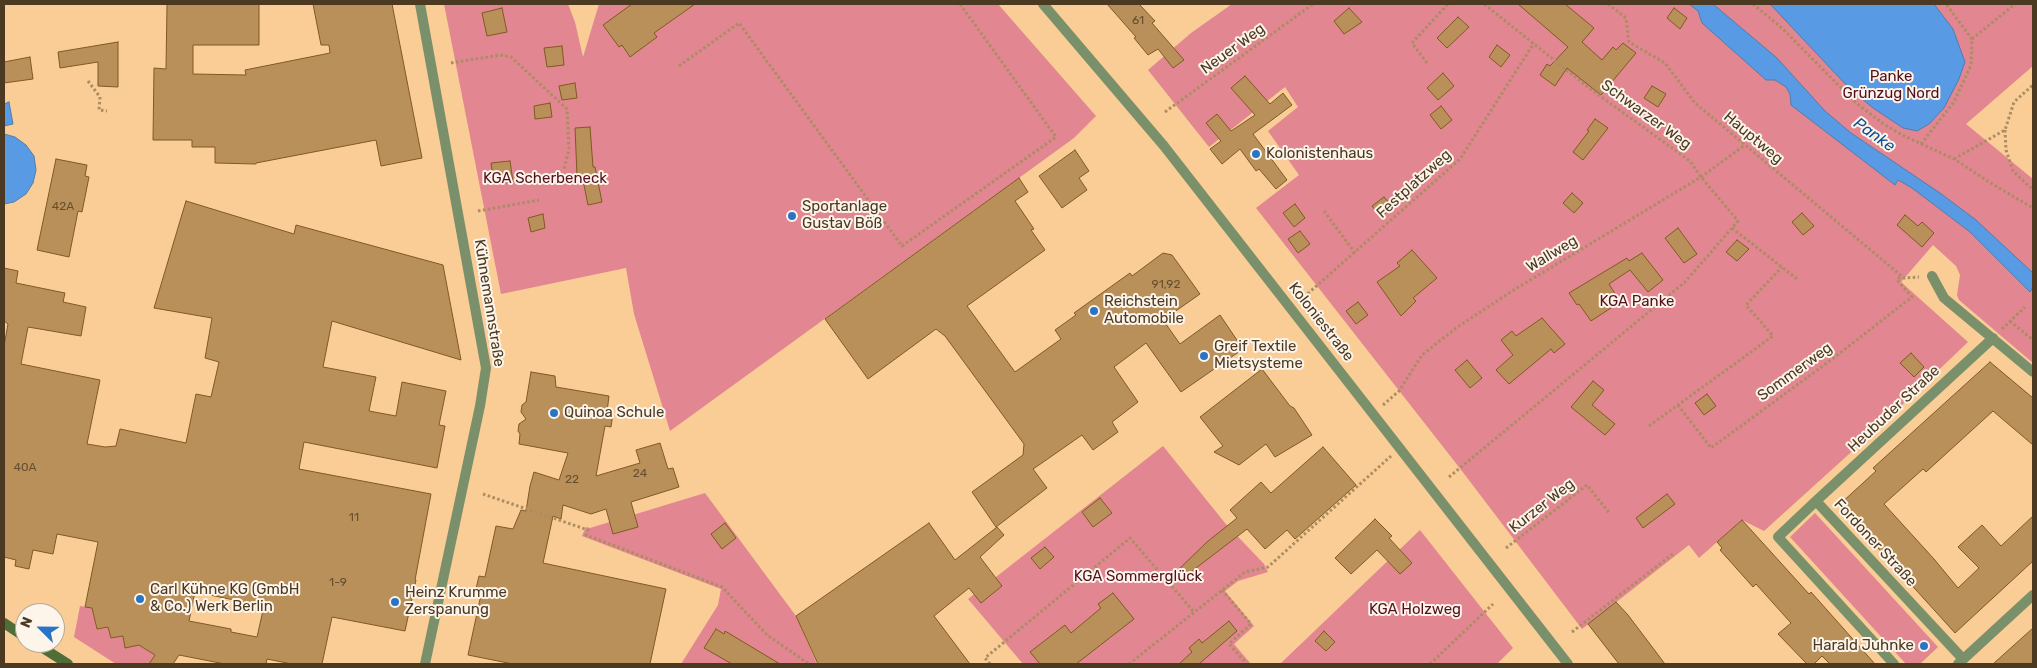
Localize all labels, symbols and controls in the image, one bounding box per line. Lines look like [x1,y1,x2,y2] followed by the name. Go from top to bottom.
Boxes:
[1132,14,1144,28] house number: 61
[1197,20,1269,78] street label: Neuer Weg
[1843,68,1939,103] park label: Panke Grünzug Nord
[1598,76,1694,154] street label: Schwarzer Weg
[1720,108,1786,168] street label: Hauptweg
[1850,114,1898,156] water label: Panke
[1266,145,1373,163] place label: Kolonistenhaus
[1373,146,1455,222] street label: Festplatzweg
[1250,148,1262,160] marker: Kolonistenhaus
[483,170,607,188] park label: KGA Scherbeneck
[802,198,887,233] place label: Sportanlage Gustav Böß
[52,200,74,214] house number: 42A
[786,210,798,222] marker: Sportanlage Gustav Böß
[1523,232,1581,276] street label: Wallweg
[470,238,508,368] street label: Kühnemannstraße
[1152,278,1180,292] house number: 91,92
[1285,279,1357,365] street label: Koloniestraße
[1104,293,1184,328] place label: Reichstein Automobile
[1600,293,1674,311] park label: KGA Panke
[1088,305,1100,317] marker: Reichstein Automobile
[1214,338,1303,373] place label: Greif Textile Mietsysteme
[1754,339,1836,405] street label: Sommerweg
[1198,350,1210,362] marker: Greif Textile Mietsysteme
[1844,362,1944,456] street label: Heubuder Straße
[564,404,664,422] place label: Quinoa Schule
[548,407,560,419] marker: Quinoa Schule
[13,461,37,475] house number: 40A
[633,467,647,481] house number: 24
[565,473,579,487] house number: 22
[1506,475,1578,537] street label: Kurzer Weg
[1830,495,1920,591] street label: Fordoner Straße
[349,511,359,525] house number: 11
[1074,568,1202,586] park label: KGA Sommerglück
[329,576,347,590] house number: 1-9
[150,581,299,616] place label: Carl Kühne KG (GmbH & Co.) Werk Berlin
[405,584,507,619] place label: Heinz Krumme Zerspanung
[134,593,146,605] marker: Carl Kühne KG (GmbH & Co.) Werk Berlin
[389,596,401,608] marker: Heinz Krumme Zerspanung
[1369,601,1461,619] park label: KGA Holzweg
[15,603,65,653] north arrow
[17,614,36,630] text: N
[1812,637,1914,655] place label: Harald Juhnke
[1918,640,1930,652] marker: Harald Juhnke

